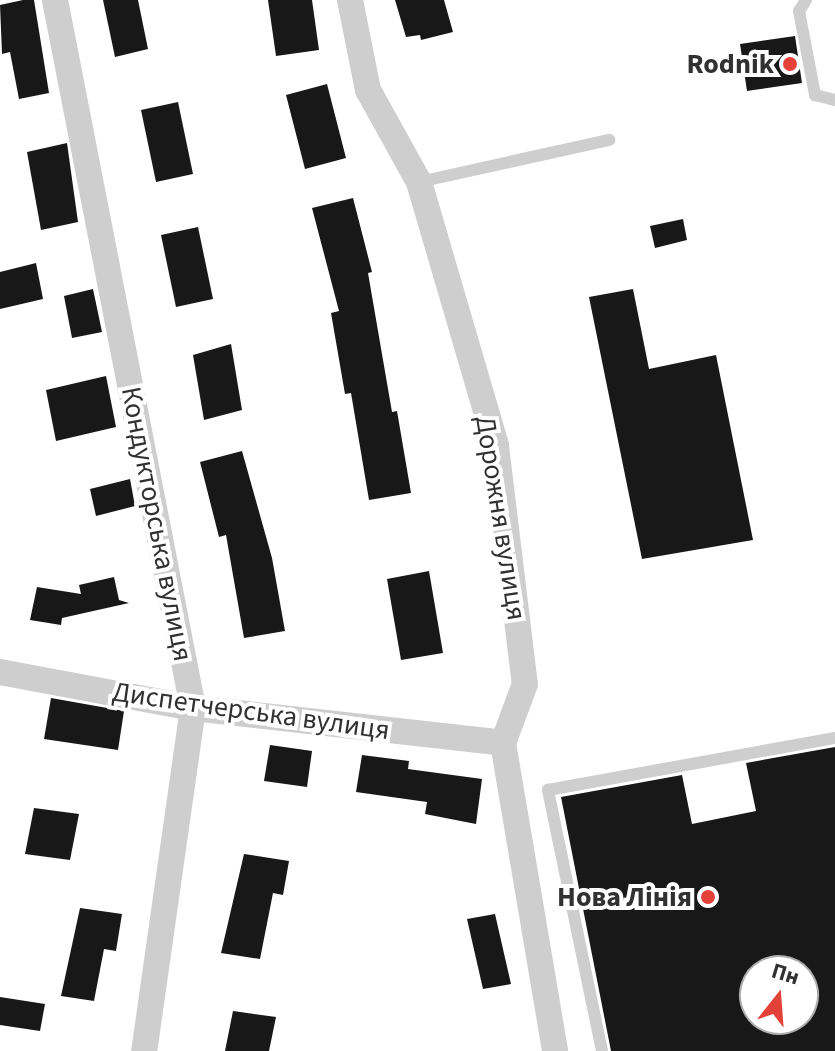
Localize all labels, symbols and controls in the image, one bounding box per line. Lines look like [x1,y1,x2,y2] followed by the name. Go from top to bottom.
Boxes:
[686,47,774,81] place label: Rodnik
[781,55,799,73] marker: Rodnik
[114,384,200,664] street label: Кондукторська вулиця
[468,413,534,623] street label: Дорожня вулиця
[110,675,392,747] street label: Диспетчерська вулиця
[557,880,692,914] place label: Нова Лінія
[699,888,717,906] marker: Нова Лінія
[739,955,819,1035] north arrow
[768,955,803,993] text: Пн

